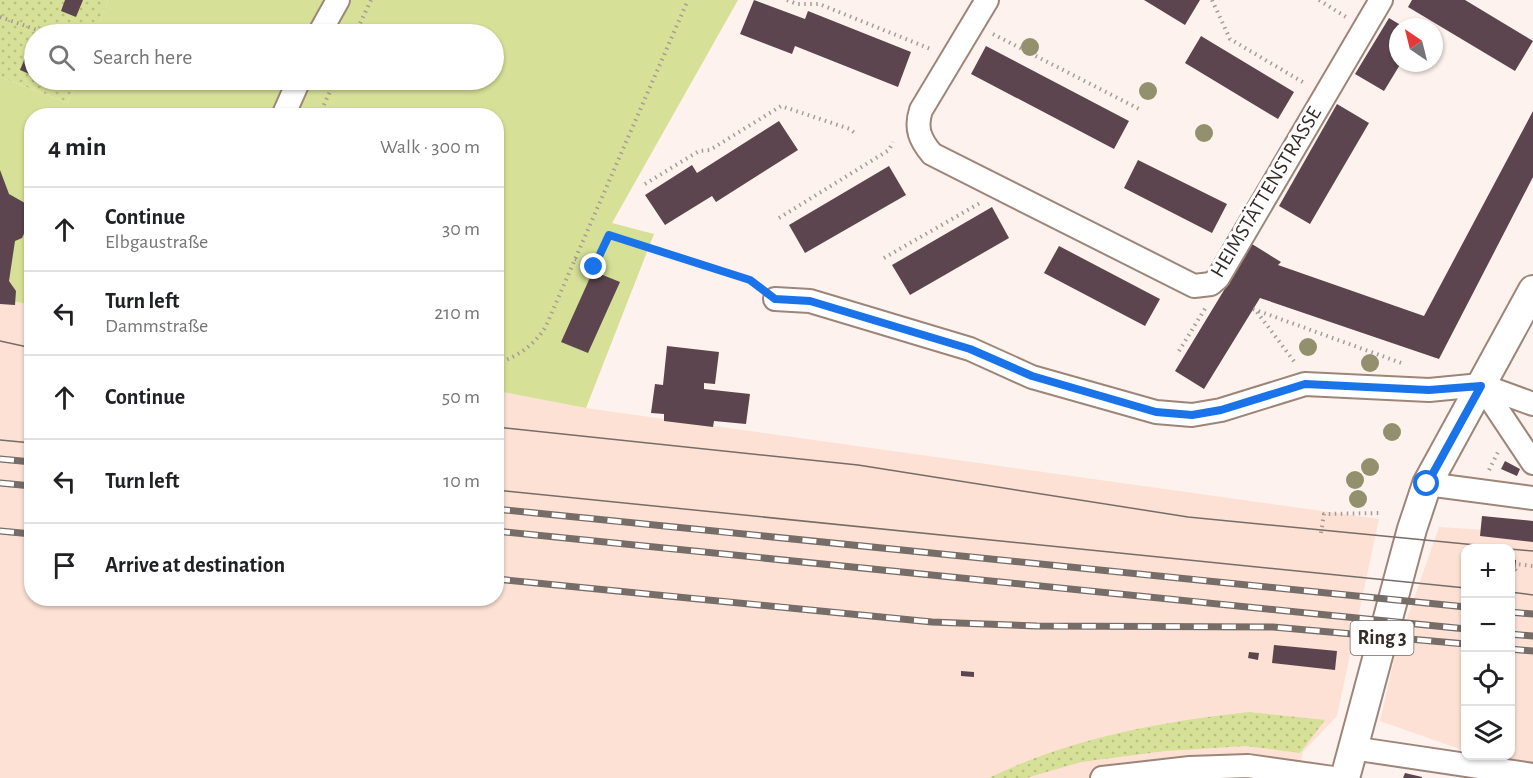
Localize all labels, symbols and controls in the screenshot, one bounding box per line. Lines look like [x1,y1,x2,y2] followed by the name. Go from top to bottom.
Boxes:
[1389,18,1443,72] north arrow
[24,24,504,90] search box
[45,41,78,74] icon: search
[93,46,192,68] text: Search here
[1206,102,1325,281] street label: HEIMSTÄTTENSTRASSE
[48,134,107,160] text: 4 min
[380,137,480,157] text: Walk · 300 m
[105,206,185,228] text: Continue
[48,213,81,246] icon: ahead
[442,219,480,239] text: 30 m
[105,232,208,252] text: Elbgaustraße
[580,253,606,279] route end
[105,290,179,312] text: Turn left
[48,297,81,330] icon: left
[434,303,480,323] text: 210 m
[105,316,208,336] text: Dammstraße
[48,381,81,414] icon: ahead
[105,386,185,408] text: Continue
[442,387,480,407] text: 50 m
[48,465,81,498] icon: left
[105,470,179,492] text: Turn left
[1413,470,1439,496] route start
[443,471,480,491] text: 10 m
[1461,544,1515,760] map controls
[1461,544,1515,598] button: +
[48,549,81,582] icon: arrive
[105,554,285,576] text: Arrive at destination
[1461,598,1515,652] button: −
[1350,621,1414,655] road number: Ring 3
[1461,652,1515,706] button: locate
[1461,706,1515,760] button: layers

